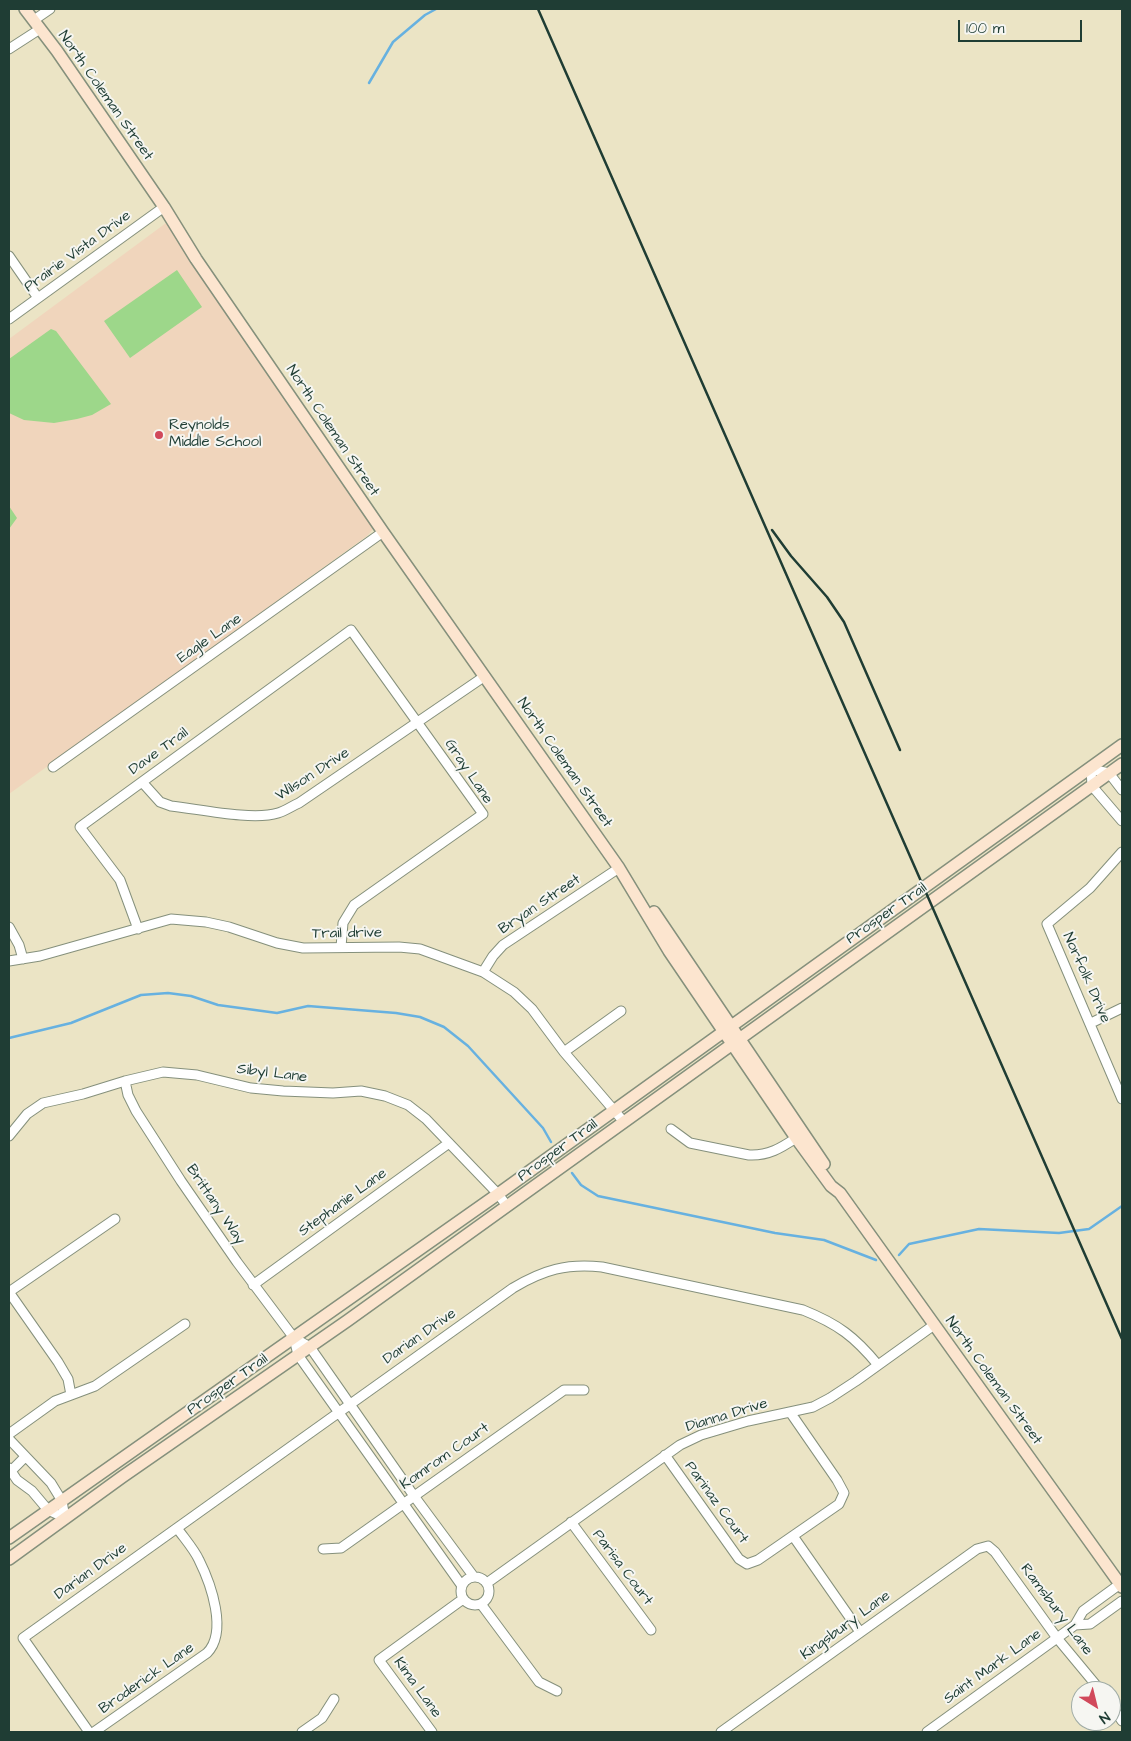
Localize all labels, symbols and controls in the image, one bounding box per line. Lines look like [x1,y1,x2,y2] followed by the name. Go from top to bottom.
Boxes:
[961,10,1085,42] scale bar
[966,18,1005,39] text: 100 m
[53,28,157,164] street label: North Coleman Street
[21,207,135,297] street label: Prairie Vista Drive
[281,362,383,500] street label: North Coleman Street
[169,417,261,452] place label: Reynolds Middle School
[153,429,165,441] marker: Reynolds Middle School
[174,610,246,668] street label: Eagle Lane
[512,695,616,831] street label: North Coleman Street
[126,724,192,780] street label: Dave Trail
[440,736,496,808] street label: Gray Lane
[273,744,353,806] street label: Wilson Drive
[496,871,584,939] street label: Bryan Street
[843,880,931,948] street label: Prosper Trail
[312,924,382,944] street label: Trail drive
[1058,930,1114,1026] street label: Norfolk Drive
[236,1061,308,1087] street label: Sibyl Lane
[515,1116,601,1186] street label: Prosper Trail
[182,1162,248,1248] street label: Brittany Way
[295,1165,391,1241] street label: Stephanie Lane
[380,1305,460,1369] street label: Darian Drive
[940,1313,1046,1449] street label: North Coleman Street
[184,1351,272,1419] street label: Prosper Trail
[684,1395,770,1437] street label: Dianna Drive
[397,1420,493,1494] street label: Komrom Court
[680,1458,752,1548] street label: Parinaz Court
[588,1527,656,1609] street label: Parisa Court
[51,1540,131,1604] street label: Darian Drive
[1016,1561,1096,1659] street label: Ramsbury Lane
[798,1587,894,1665] street label: Kingsbury Lane
[941,1626,1045,1708] street label: Saint Mark Lane
[96,1639,198,1719] street label: Broderick Lane
[389,1654,445,1722] street label: Kima Lane
[1071,1681,1121,1731] north arrow
[1095,1707,1114,1728] text: N

